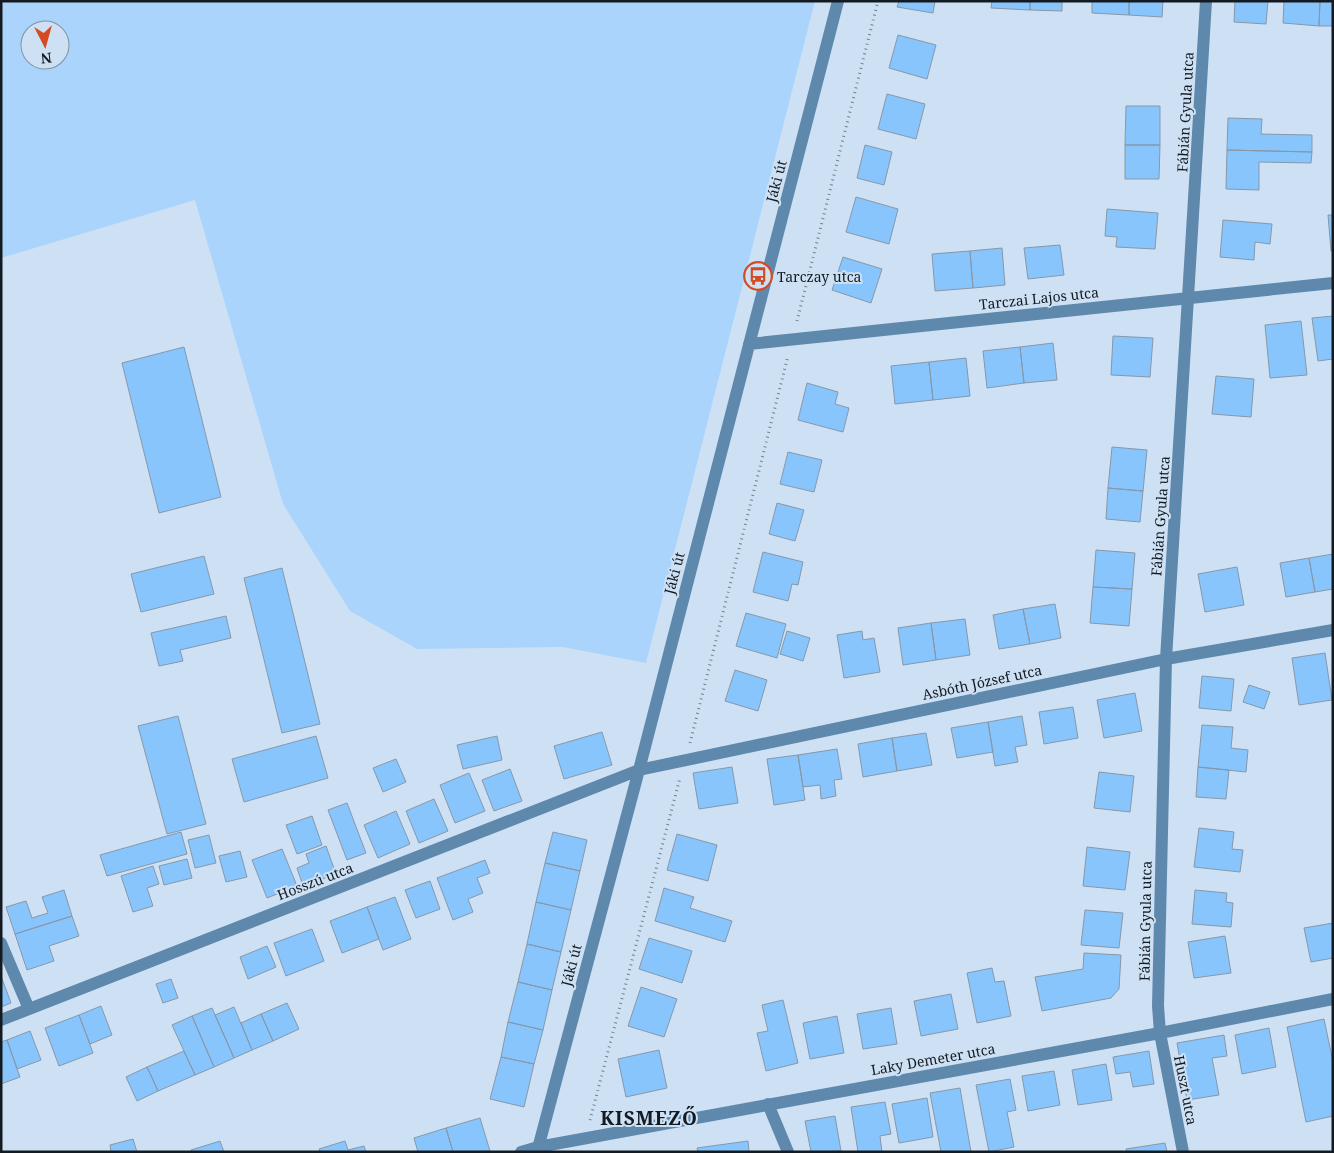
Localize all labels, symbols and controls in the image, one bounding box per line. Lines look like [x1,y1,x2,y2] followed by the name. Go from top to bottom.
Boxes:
[20,20,70,70] north arrow
[40,48,53,68] text: N
[1172,51,1198,173] street label: Fábián Gyula utca
[761,158,791,205] street label: Jáki út
[743,261,773,291] bus stop icon: Tarczay utca
[777,267,862,286] place label: Tarczay utca
[978,282,1100,314] street label: Tarczai Lajos utca
[1146,455,1174,577] street label: Fábián Gyula utca
[659,550,689,597] street label: Jáki út
[920,660,1044,704] street label: Asbóth József utca
[274,858,356,904] street label: Hosszú utca
[1134,861,1156,981] street label: Fábián Gyula utca
[556,942,586,989] street label: Jáki út
[869,1039,997,1079] street label: Laky Demeter utca
[1170,1054,1202,1127] street label: Huszt utca
[600,1105,698,1131] district label: KISMEZŐ

